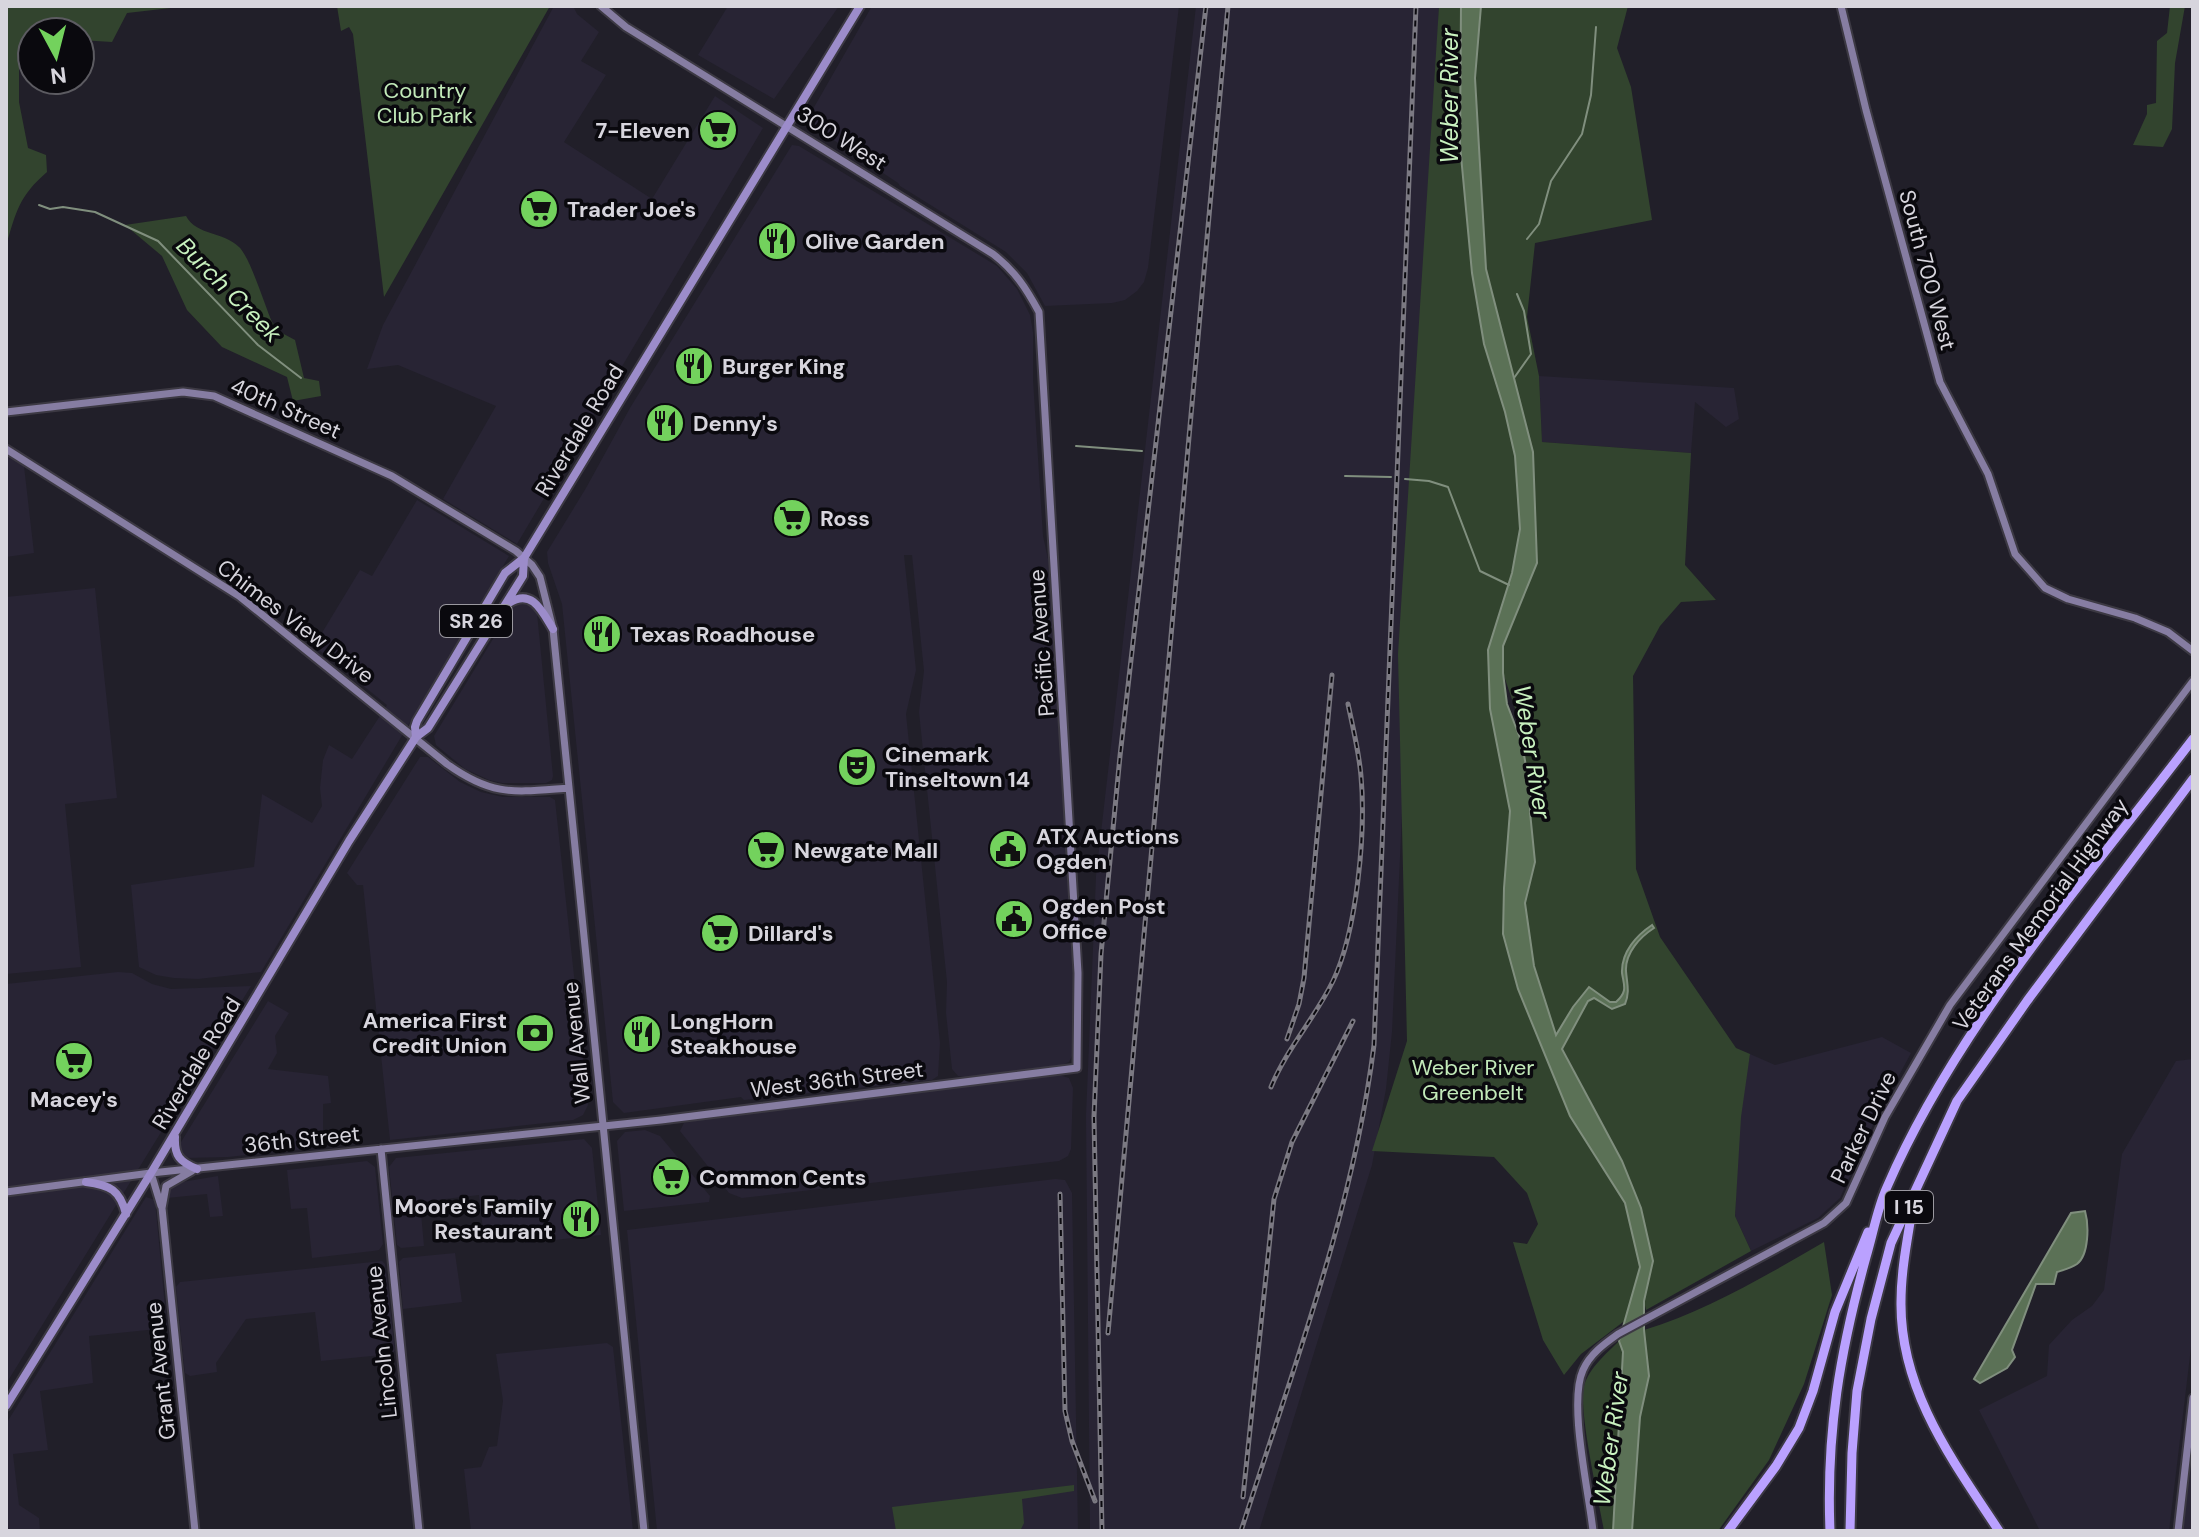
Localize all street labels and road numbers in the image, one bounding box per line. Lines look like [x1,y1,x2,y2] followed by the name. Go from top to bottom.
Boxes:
[791,99,892,177] street label: 300 West
[1892,187,1963,353] street label: South 700 West
[528,359,630,502] street label: Riverdale Road
[226,371,346,446] street label: 40th Street
[211,553,380,690] street label: Chimes View Drive
[1022,568,1061,718] street label: Pacific Avenue
[440,605,512,637] road number: SR 26
[1946,792,2135,1037] street label: Veterans Memorial Highway
[556,980,597,1105] street label: Wall Avenue
[145,992,247,1135] street label: Riverdale Road
[749,1055,925,1104] street label: West 36th Street
[1824,1066,1903,1188] street label: Parker Drive
[243,1119,361,1160] street label: 36th Street
[1885,1191,1933,1223] road number: I 15
[359,1264,404,1420] street label: Lincoln Avenue
[139,1300,182,1441] street label: Grant Avenue

